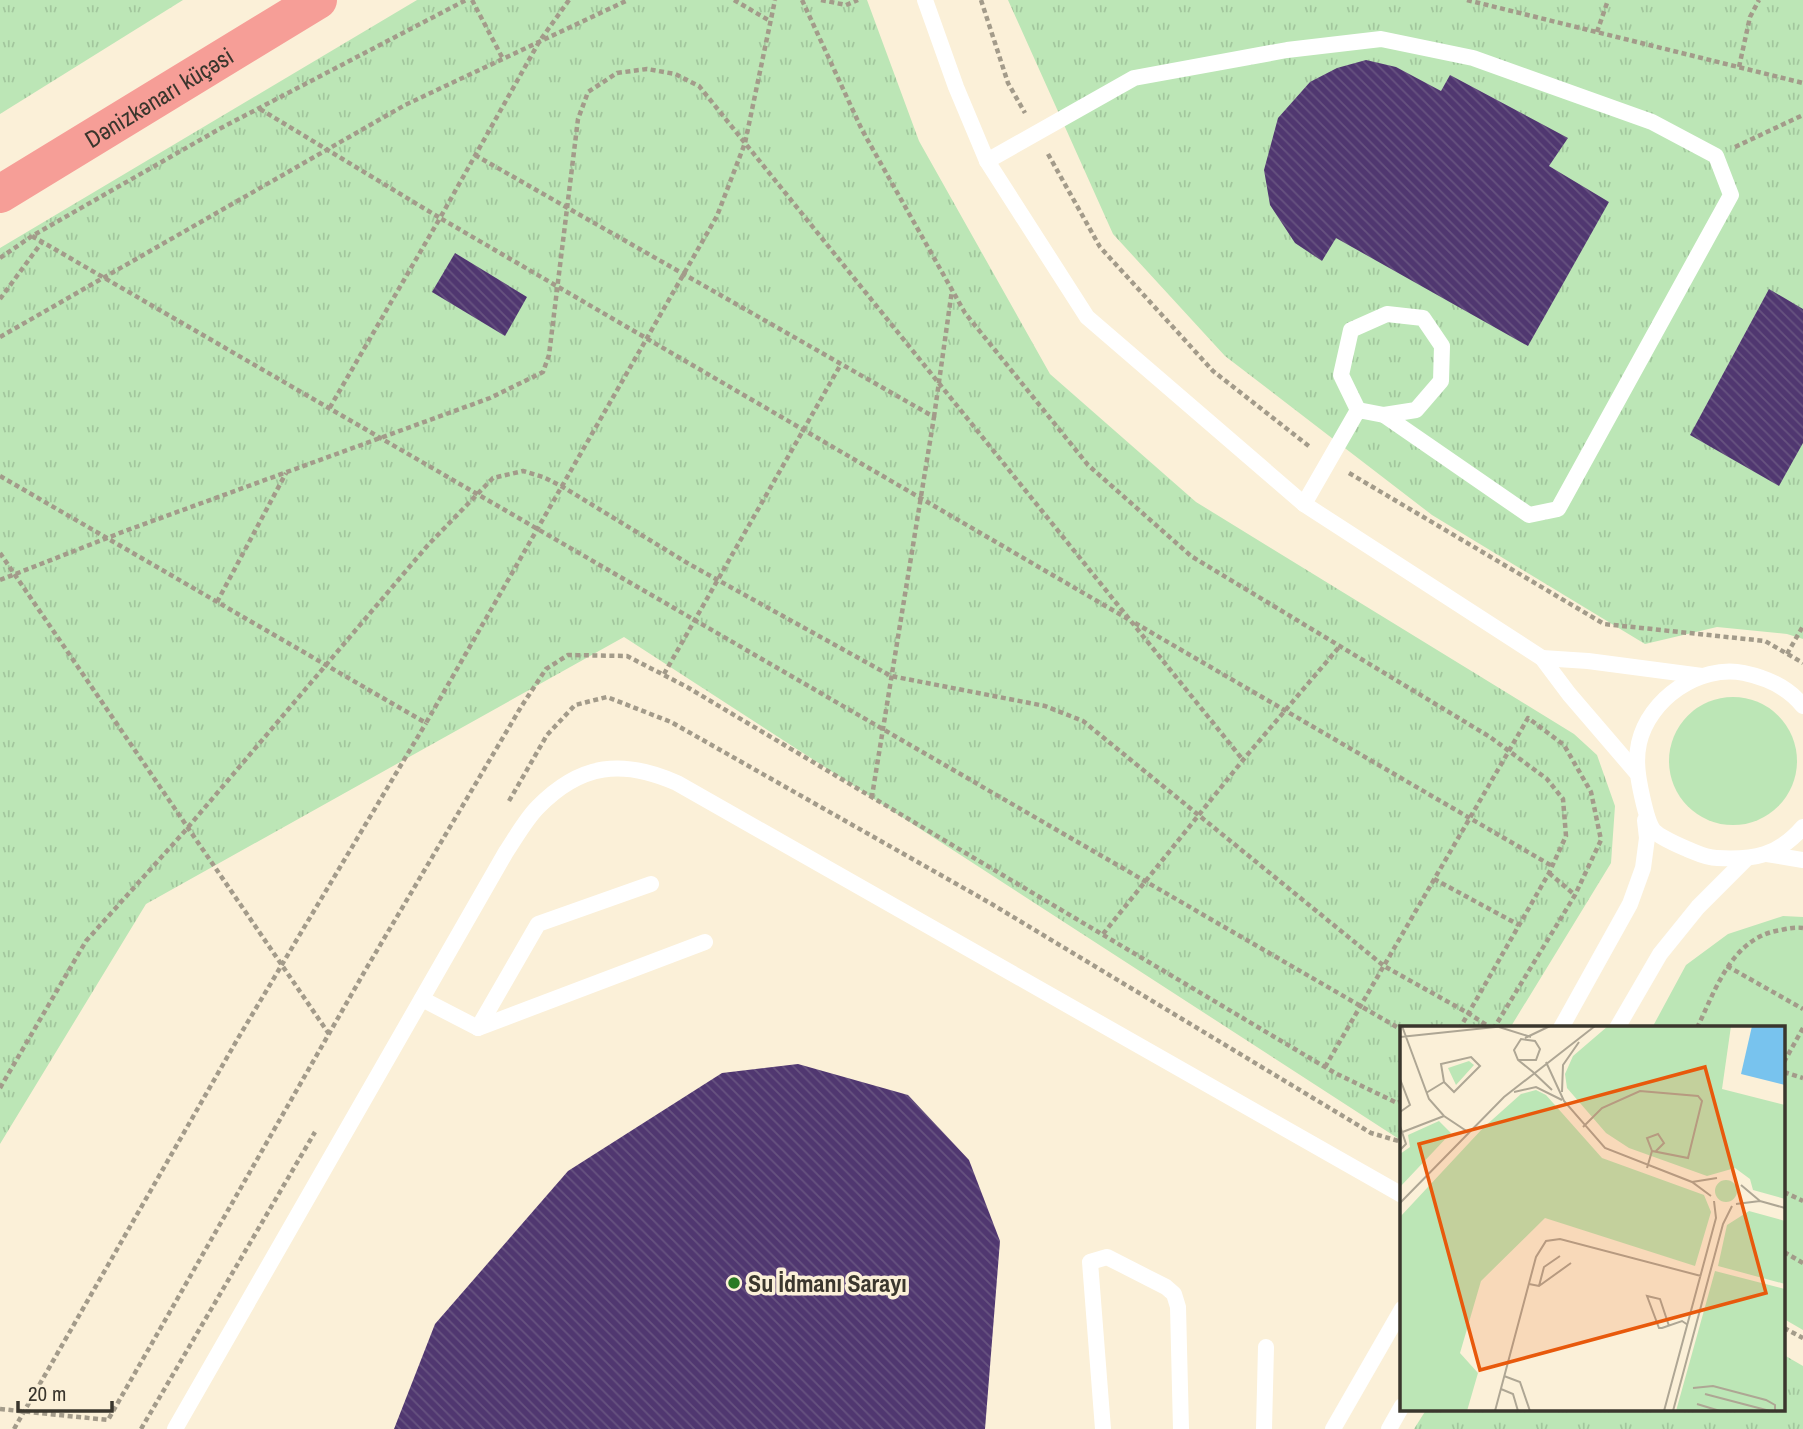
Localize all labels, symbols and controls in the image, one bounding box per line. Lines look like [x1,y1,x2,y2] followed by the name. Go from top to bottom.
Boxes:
[78,40,239,155] street label: Dənizkənarı küçəsi
[1400,1026,1786,1412] inset map
[748,1267,907,1299] place label: Su İdmanı Sarayı
[726,1275,742,1291] marker: Su İdmanı Sarayı
[18,1370,112,1414] scale bar
[28,1379,66,1408] text: 20 m

